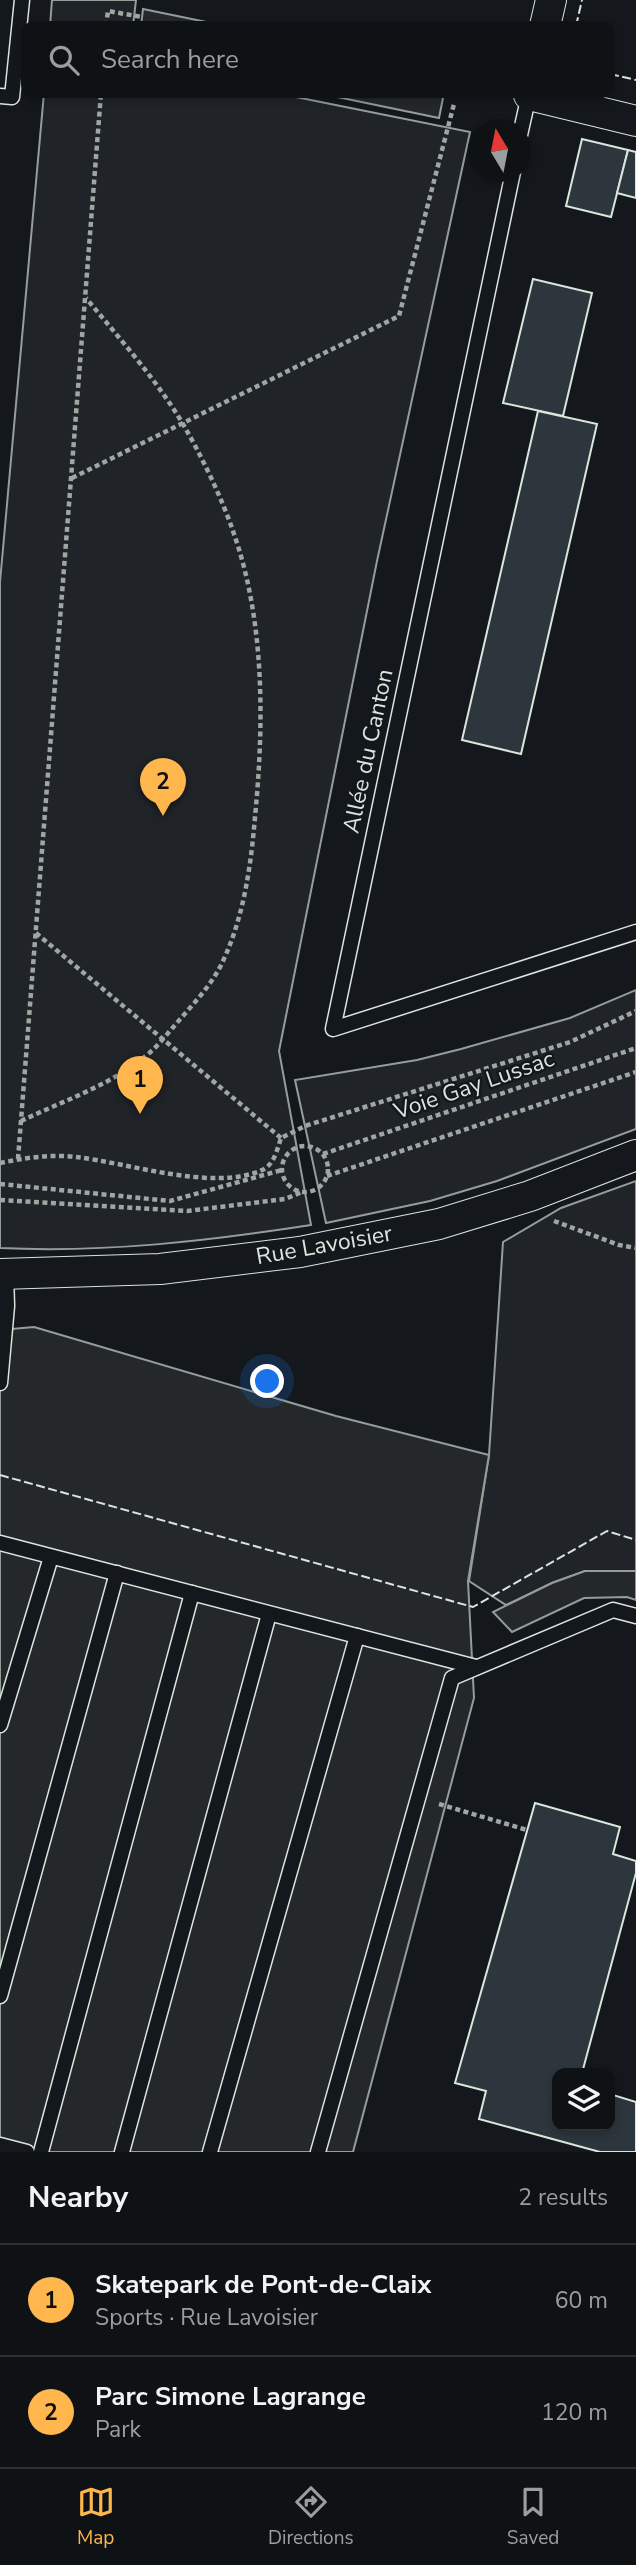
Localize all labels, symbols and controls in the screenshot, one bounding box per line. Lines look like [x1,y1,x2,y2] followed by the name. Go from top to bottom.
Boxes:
[21,21,615,98] search box
[45,41,83,79] icon: search
[101,42,239,77] text: Search here
[468,119,531,182] north arrow
[335,666,401,836] street label: Allée du Canton
[140,758,186,816] pin: 2
[389,1043,559,1127] street label: Voie Gay Lussac
[117,1056,163,1114] pin: 1
[254,1218,395,1272] street label: Rue Lavoisier
[250,1364,284,1398] your location
[552,2068,615,2131] map controls
[552,2068,615,2131] button: layers
[28,2177,128,2218] text: Nearby
[518,2182,608,2213] text: 2 results
[95,2267,431,2302] text: Skatepark de Pont-de-Claix
[44,2285,58,2316] text: 1
[555,2285,608,2316] text: 60 m
[95,2302,318,2333] text: Sports · Rue Lavoisier
[95,2379,366,2414] text: Parc Simone Lagrange
[44,2397,58,2428] text: 2
[541,2397,608,2428] text: 120 m
[95,2414,141,2445] text: Park
[77,2483,115,2551] tab: Map
[268,2483,354,2551] tab: Directions
[507,2483,559,2551] tab: Saved

